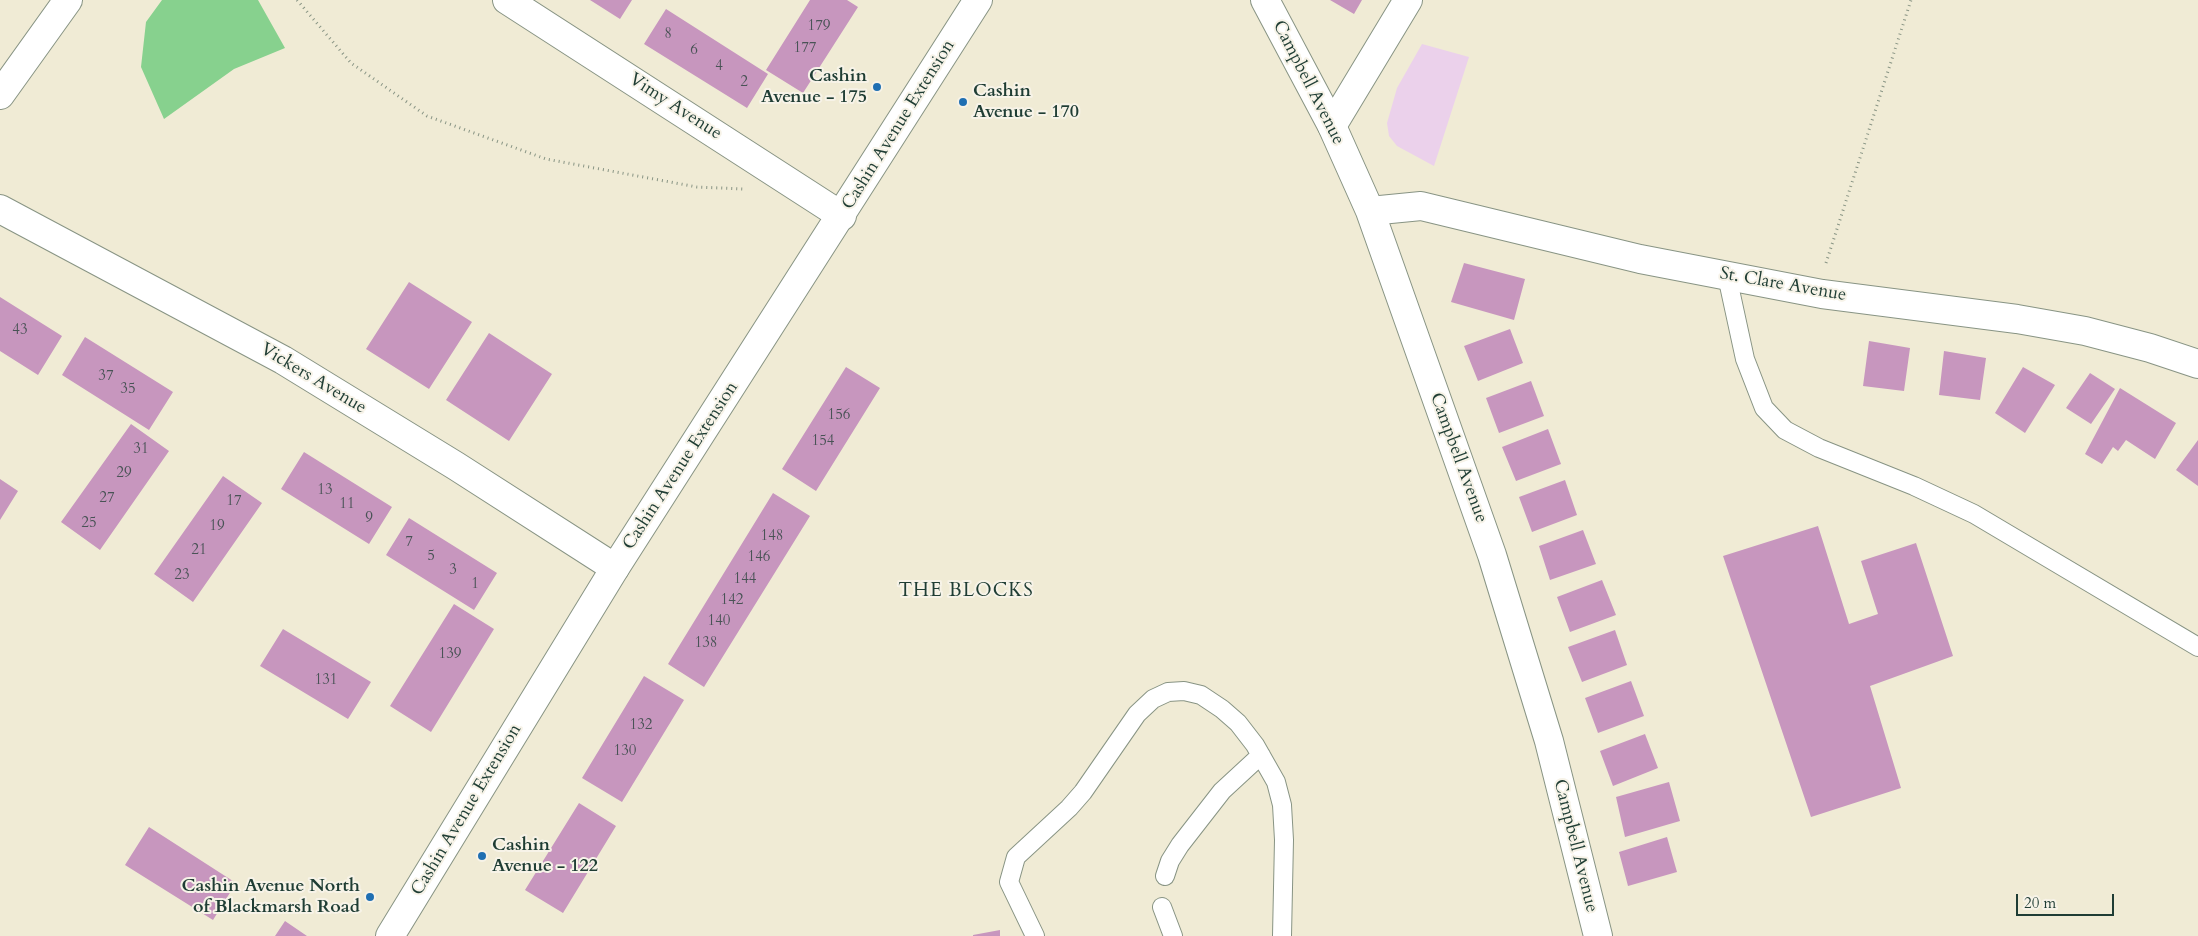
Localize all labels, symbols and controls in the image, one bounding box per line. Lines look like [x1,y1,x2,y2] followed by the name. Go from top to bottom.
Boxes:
[1267,17,1349,149] street label: Campbell Avenue
[807,18,831,36] house number: 179
[664,26,672,44] house number: 8
[838,36,960,214] street label: Cashin Avenue Extension
[793,40,817,58] house number: 177
[690,42,698,60] house number: 6
[715,58,723,76] house number: 4
[761,66,867,108] place label: Cashin Avenue - 175
[625,69,725,145] street label: Vimy Avenue
[740,74,748,92] house number: 2
[871,81,883,93] marker: Cashin Avenue - 175
[973,81,1079,124] place label: Cashin Avenue - 170
[957,96,969,108] marker: Cashin Avenue - 170
[1718,263,1848,307] street label: St. Clare Avenue
[12,322,28,340] house number: 43
[256,339,370,419] street label: Vickers Avenue
[98,368,114,386] house number: 37
[619,378,743,554] street label: Cashin Avenue Extension
[120,381,136,399] house number: 35
[1425,390,1491,526] street label: Campbell Avenue
[827,407,851,425] house number: 156
[811,433,835,451] house number: 154
[133,441,149,459] house number: 31
[116,465,132,483] house number: 29
[317,482,333,500] house number: 13
[99,490,115,508] house number: 27
[226,493,242,511] house number: 17
[339,496,355,514] house number: 11
[365,510,373,528] house number: 9
[81,515,97,533] house number: 25
[209,518,225,536] house number: 19
[760,528,784,546] house number: 148
[405,534,413,552] house number: 7
[191,542,207,560] house number: 21
[427,548,435,566] house number: 5
[747,549,771,567] house number: 146
[449,562,457,580] house number: 3
[174,567,190,585] house number: 23
[733,571,757,589] house number: 144
[471,576,479,594] house number: 1
[897,581,1035,603] district label: THE BLOCKS
[720,592,744,610] house number: 142
[707,613,731,631] house number: 140
[694,635,718,653] house number: 138
[438,646,462,664] house number: 139
[314,672,338,690] house number: 131
[629,717,653,735] house number: 132
[407,720,527,900] street label: Cashin Avenue Extension
[613,743,637,761] house number: 130
[1548,777,1602,915] street label: Campbell Avenue
[492,835,598,878] place label: Cashin Avenue - 122
[476,850,488,862] marker: Cashin Avenue - 122
[181,876,360,919] place label: Cashin Avenue North of Blackmarsh Road
[2018,884,2116,916] scale bar
[364,891,376,903] marker: Cashin Avenue North of Blackmarsh Road
[2024,893,2056,913] text: 20 m

